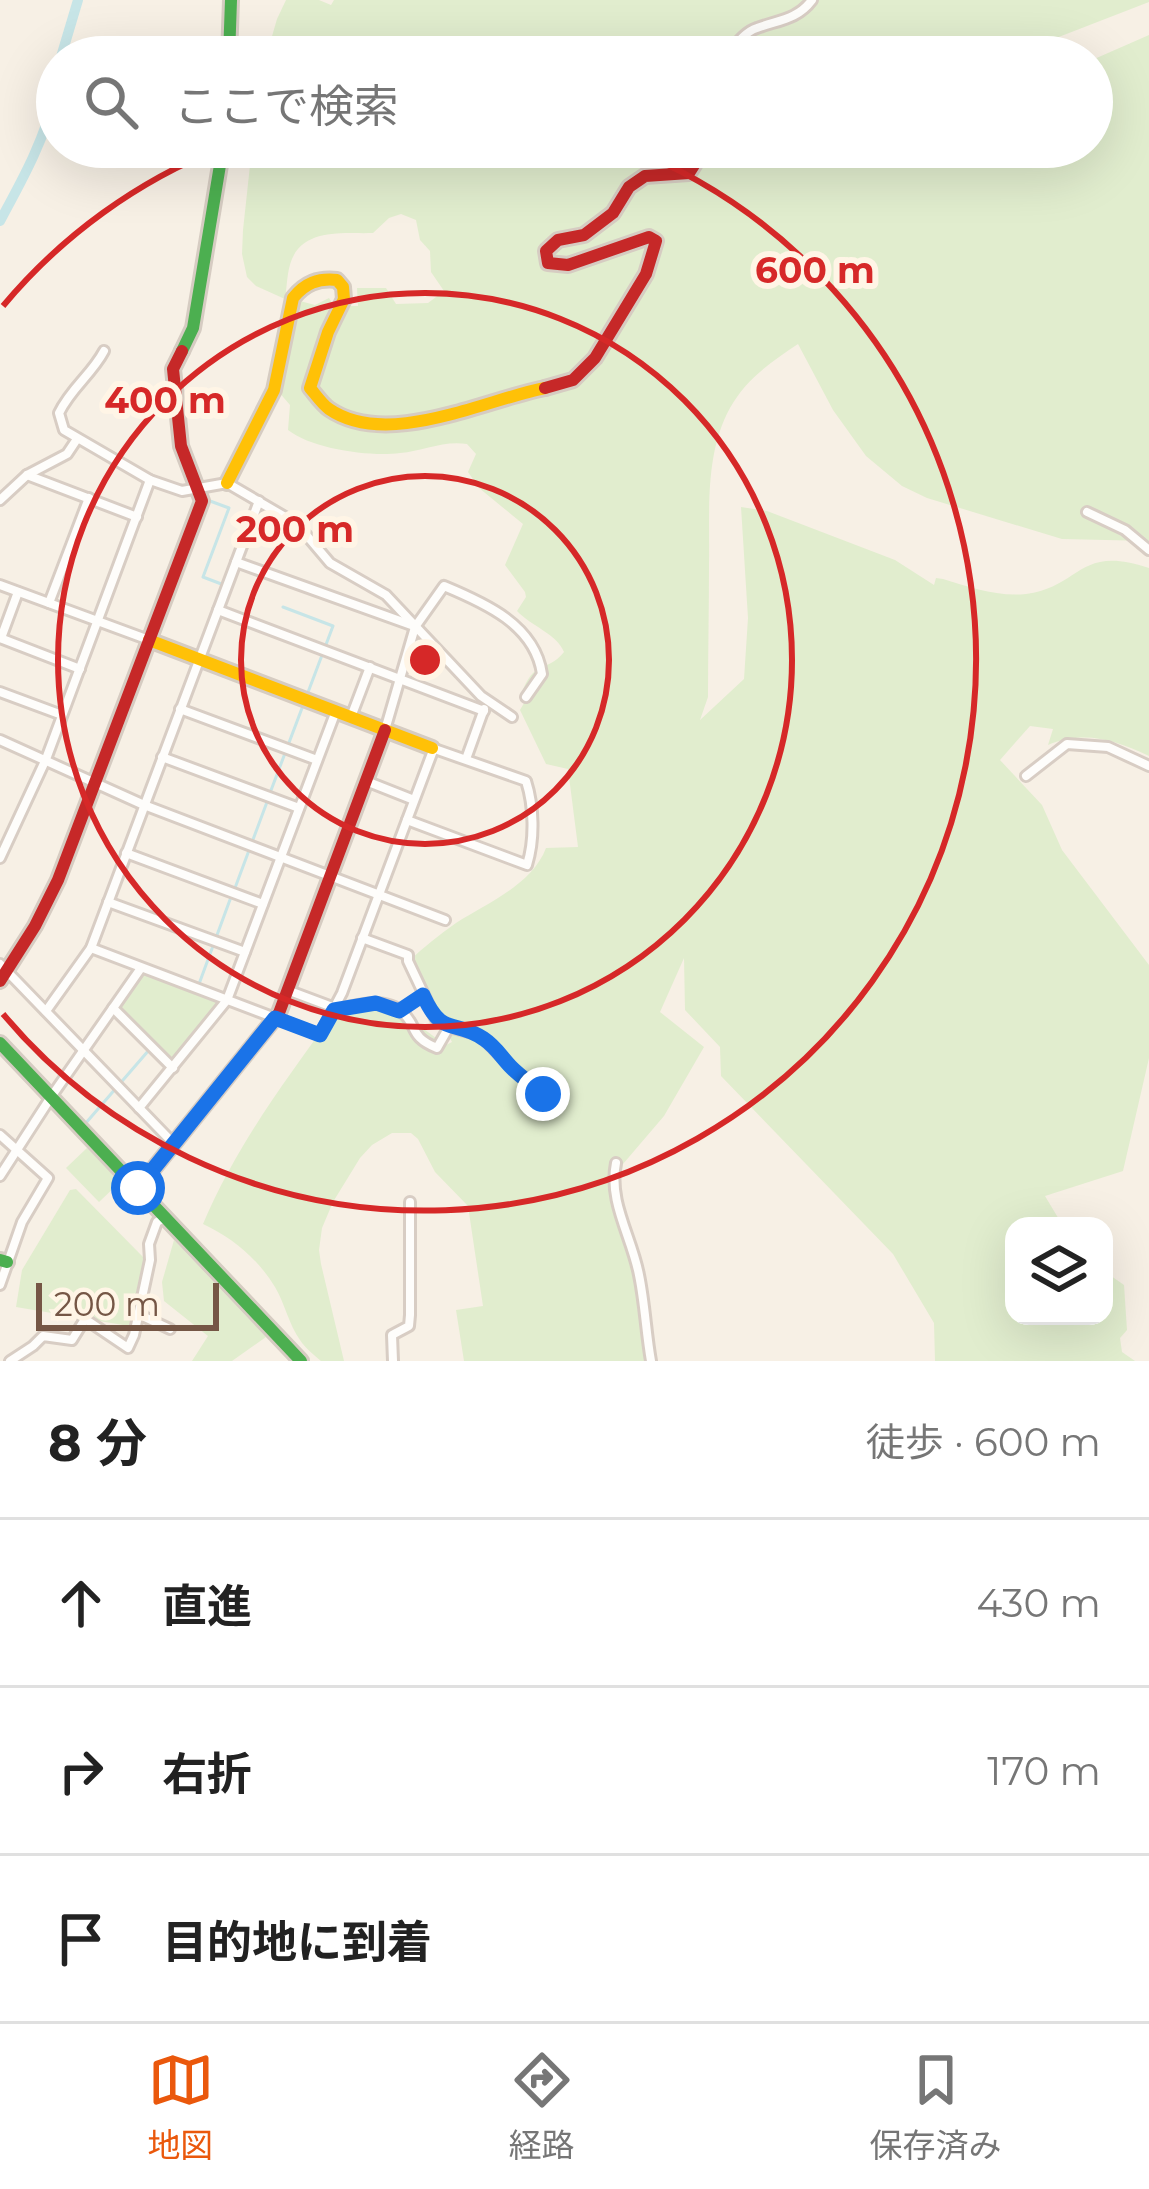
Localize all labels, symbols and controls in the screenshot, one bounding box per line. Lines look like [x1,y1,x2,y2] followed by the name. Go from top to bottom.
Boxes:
[36,36,1113,168] search box
[78,69,144,135] icon: search
[174,78,399,133] text: ここで検索
[755,248,875,292] text: 600 m
[104,378,226,422] text: 400 m
[236,507,354,551] text: 200 m
[404,639,446,681] centre of rings
[516,1067,570,1121] route end
[111,1161,165,1215] route start
[1005,1217,1113,1325] map controls
[1005,1217,1113,1325] button: layers
[36,1277,219,1330] scale bar
[54,1284,160,1324] text: 200 m
[48,1412,147,1474] text: 8 分
[866,1418,1101,1466] text: 徒歩 · 600 m
[48,1570,114,1636] icon: ahead
[162,1578,252,1633] text: 直進
[976,1579,1101,1627] text: 430 m
[48,1738,114,1804] icon: right
[162,1746,252,1801] text: 右折
[987,1747,1101,1795] text: 170 m
[48,1906,114,1972] icon: arrive
[162,1914,432,1969] text: 目的地に到着
[148,2047,214,2167] tab: 地図
[509,2047,575,2167] tab: 経路
[870,2047,1002,2167] tab: 保存済み

